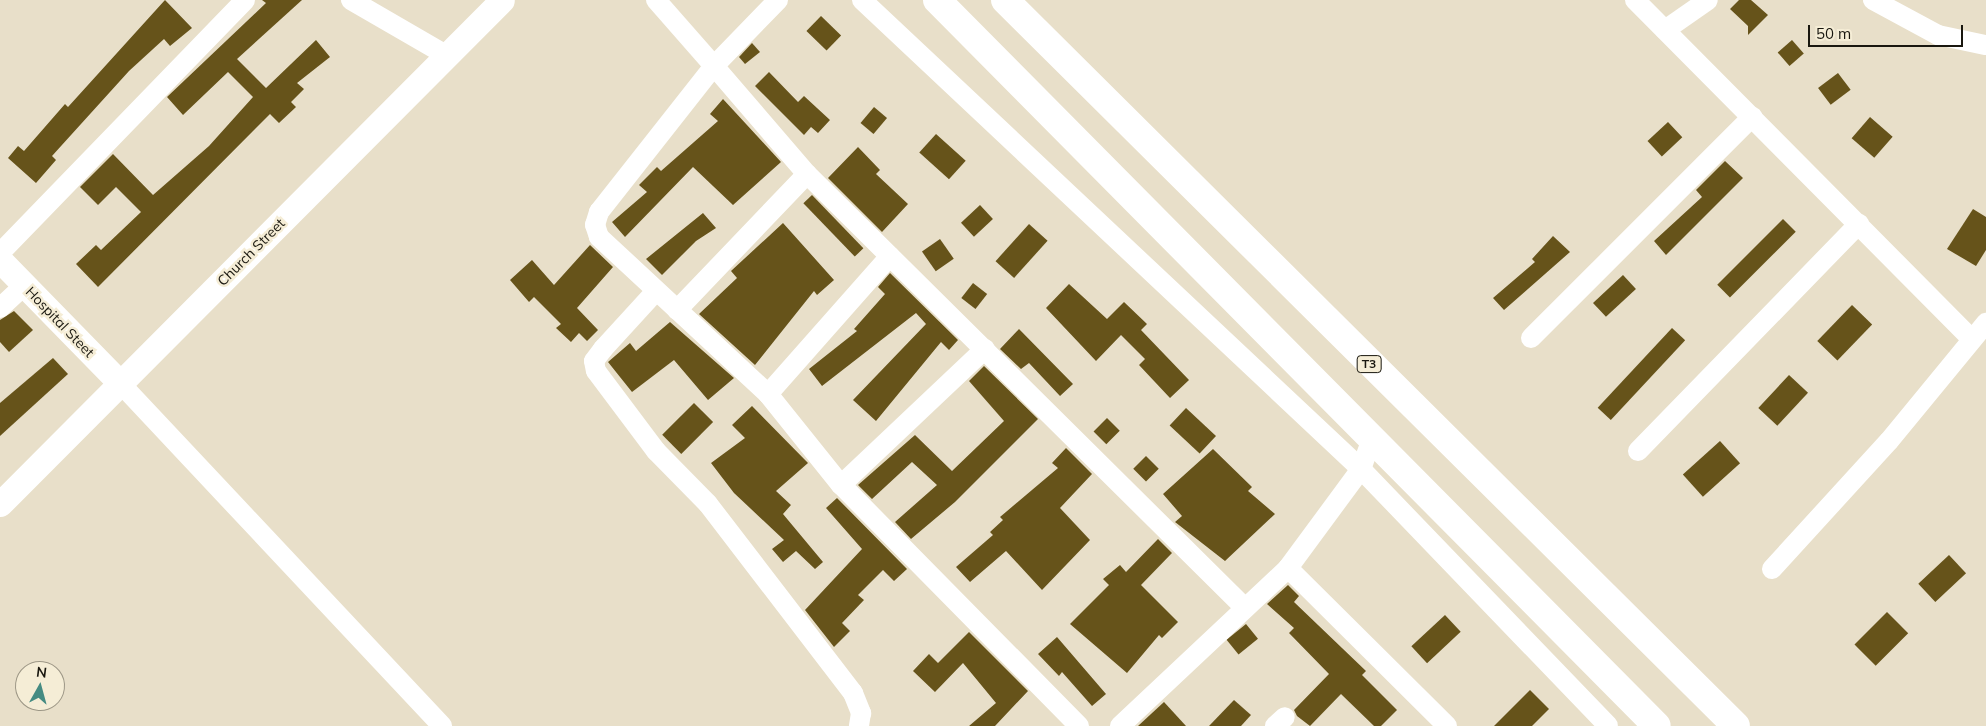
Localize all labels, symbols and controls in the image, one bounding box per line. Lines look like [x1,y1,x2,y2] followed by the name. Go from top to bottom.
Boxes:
[1811,15,1966,47] scale bar
[1816,24,1851,43] text: 50 m
[214,215,288,289] street label: Church Street
[22,283,98,361] street label: Hospital Steet
[1356,354,1382,374] road number: T3
[15,661,65,711] north arrow
[35,663,48,682] text: N

